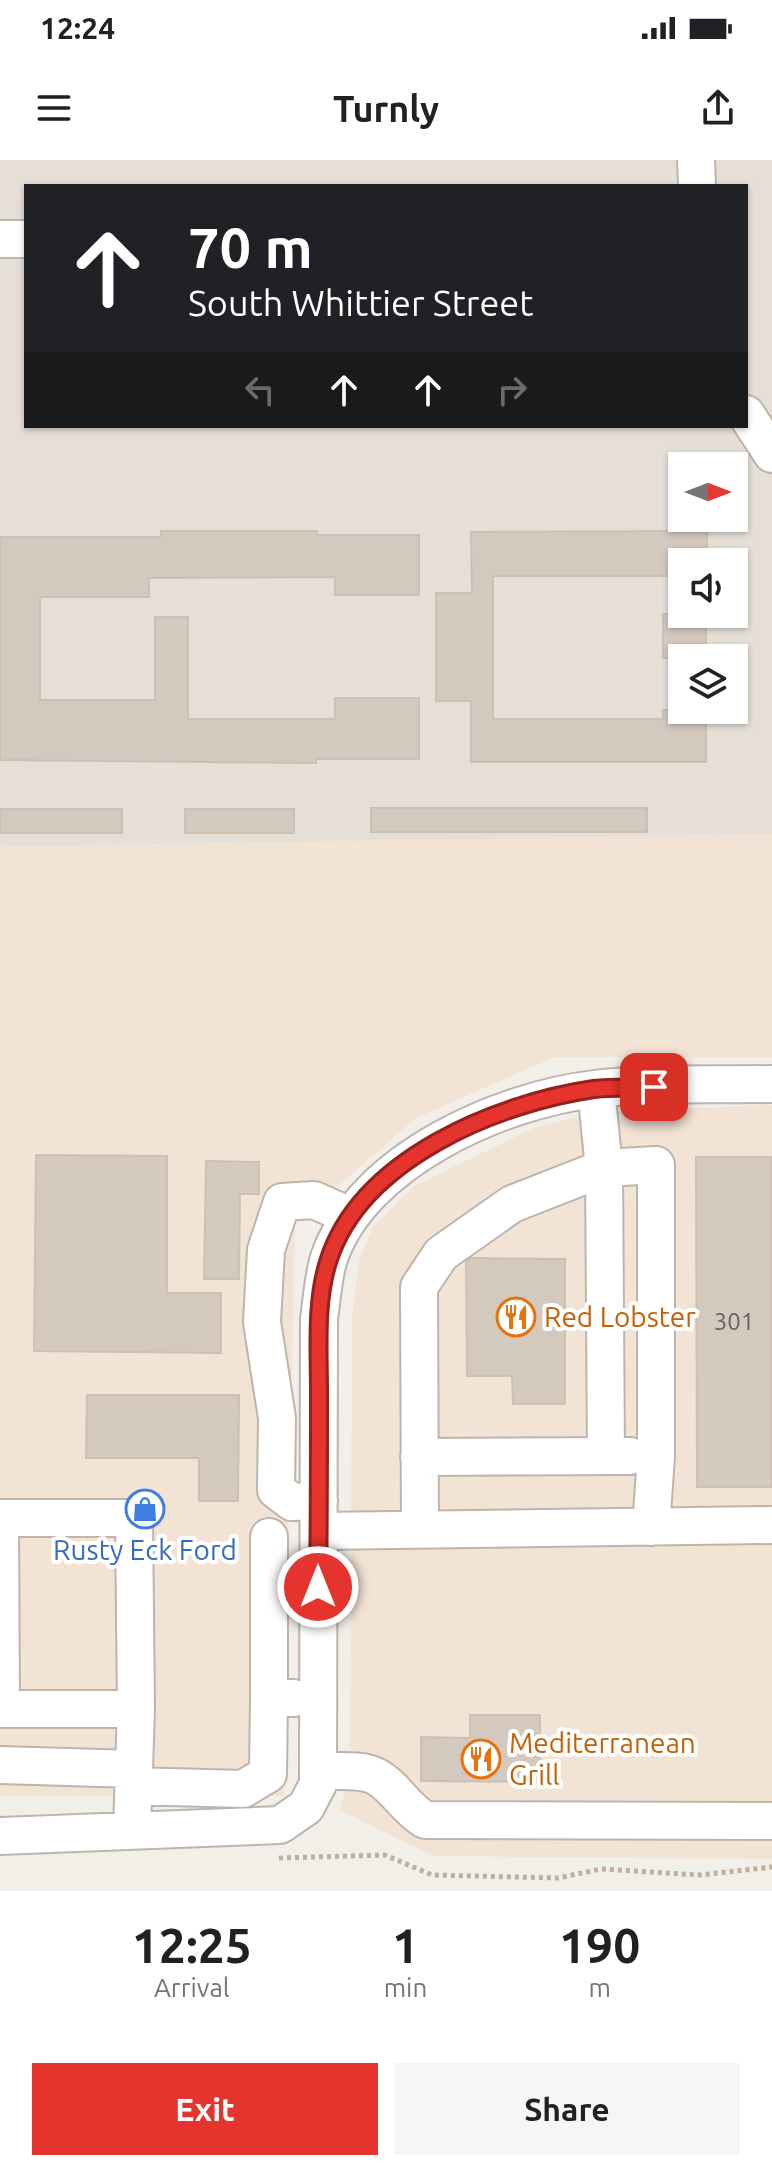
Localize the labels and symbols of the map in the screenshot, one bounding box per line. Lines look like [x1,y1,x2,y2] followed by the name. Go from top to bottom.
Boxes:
[668,452,748,532] north arrow
[620,1053,688,1121] pin
[495,1296,537,1338] restaurant icon: Red Lobster
[544,1301,696,1332] place label: Red Lobster
[714,1308,754,1335] house number: 301
[124,1488,166,1530] shop icon: Rusty Eck Ford
[53,1534,237,1565] place label: Rusty Eck Ford
[276,1545,360,1629] position arrow
[509,1727,696,1790] place label: Mediterranean Grill
[460,1738,502,1780] restaurant icon: Mediterranean Grill

